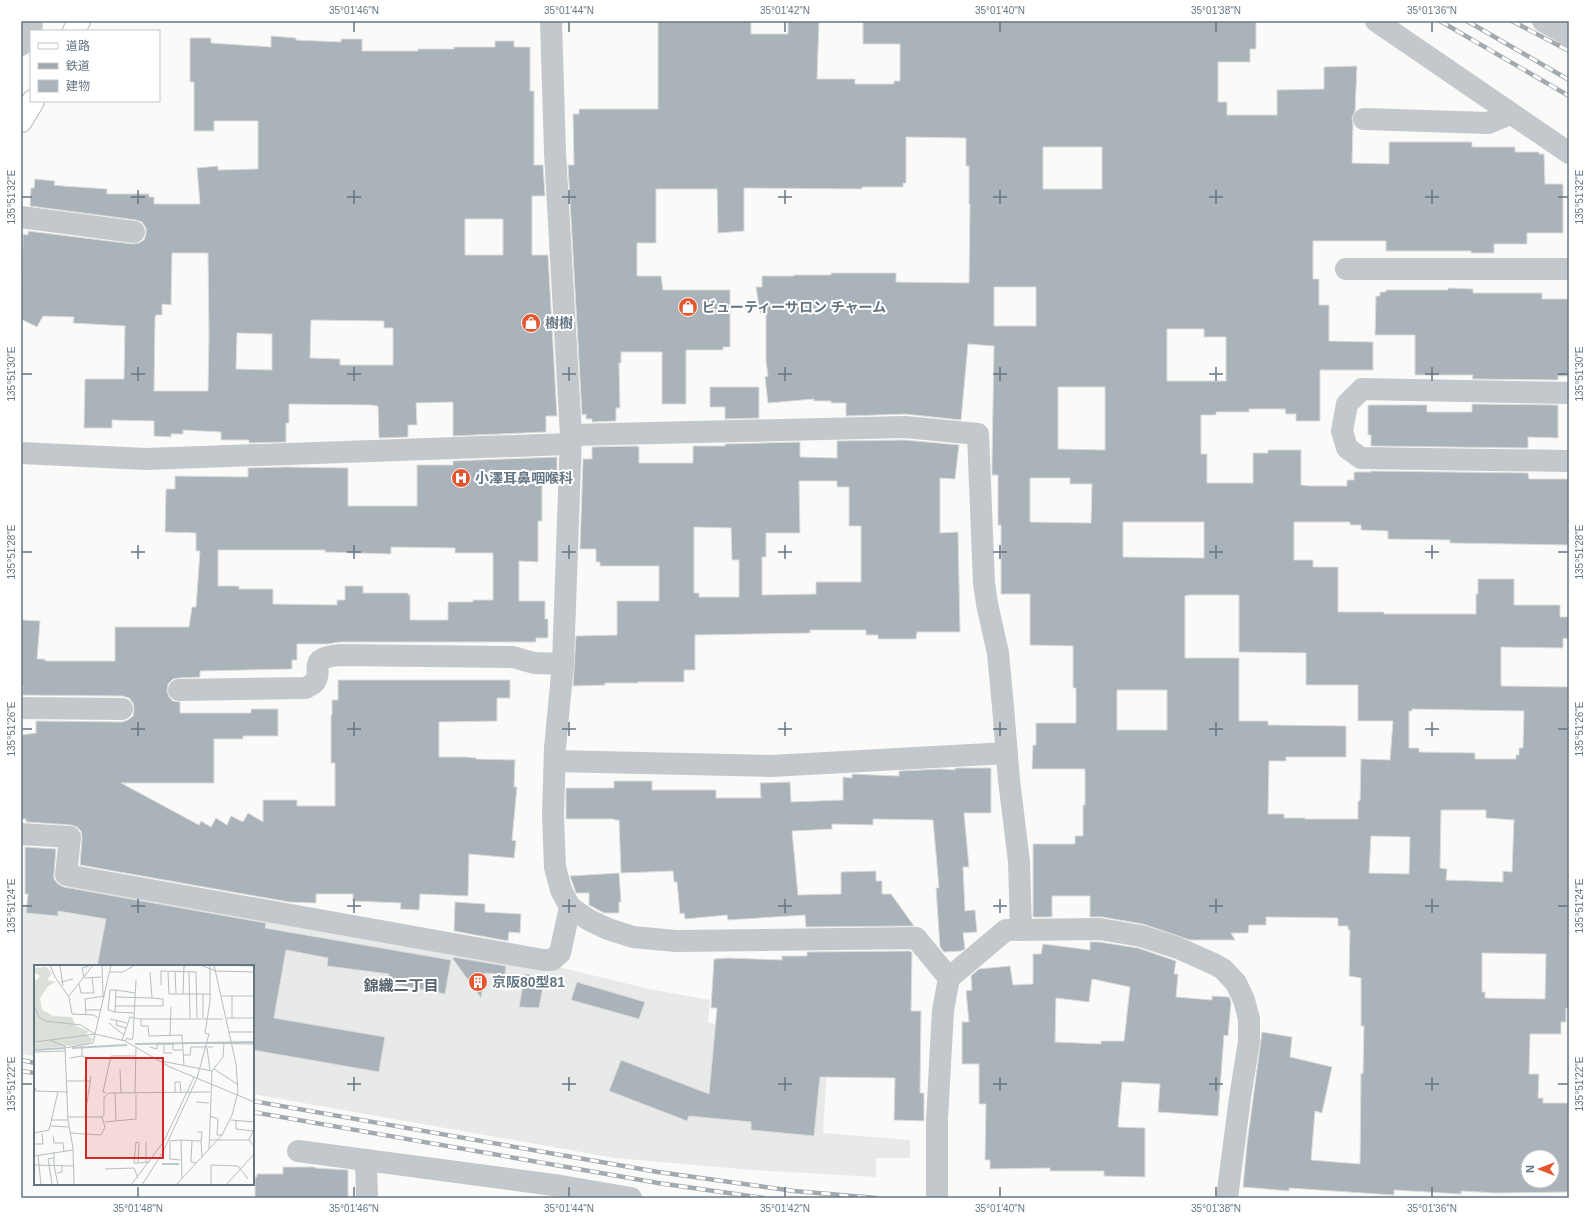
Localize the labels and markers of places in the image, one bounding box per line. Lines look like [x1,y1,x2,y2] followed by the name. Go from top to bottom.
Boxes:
[677,296,699,318] shop icon: ビューティーサロン チャーム
[702,299,886,315] place label: ビューティーサロン チャーム
[520,312,542,334] shop icon: 樹樹
[545,315,573,331] place label: 樹樹
[450,467,472,489] hospital icon: 小澤耳鼻咽喉科
[475,470,573,486] place label: 小澤耳鼻咽喉科
[467,971,489,993] building icon: 京阪80型81
[492,974,565,990] place label: 京阪80型81

